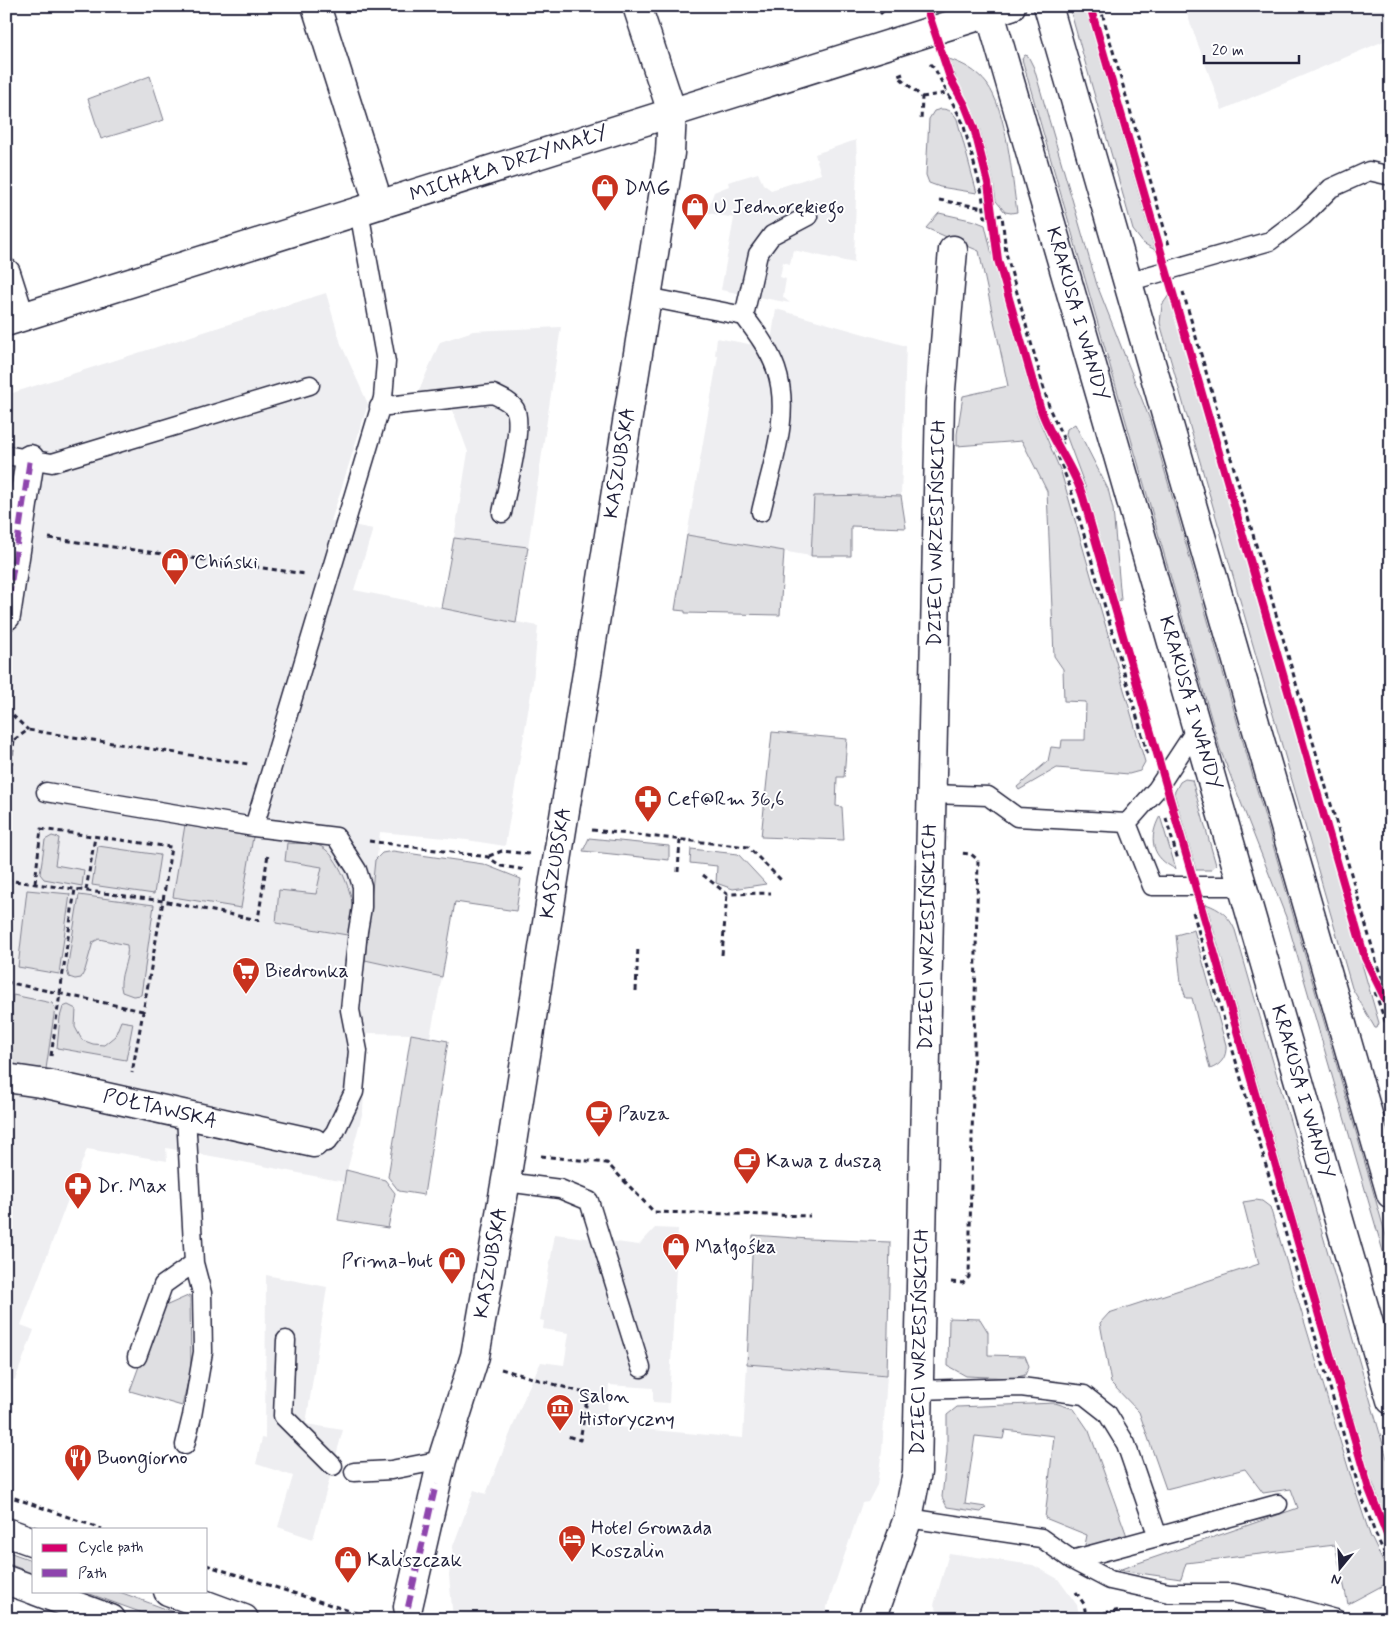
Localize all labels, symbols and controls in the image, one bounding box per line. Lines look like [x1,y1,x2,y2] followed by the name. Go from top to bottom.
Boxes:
[1204,32,1300,64] scale bar
[1212,41,1244,61] text: 20 m
[406,119,612,209] street label: MICHAŁA DRZYMAŁY
[590,173,620,212] shop icon: DMG
[624,175,670,202] place label: DMG
[680,192,710,231] shop icon: U Jednorękiego
[714,194,844,223] place label: U Jednorękiego
[1039,224,1115,404] street label: KRAKUSA I WANDY
[598,406,642,520] street label: KASZUBSKA
[922,419,952,647] street label: DZIECI WRZESIŃSKICH
[160,547,190,586] shop icon: Chiński
[194,549,258,576] place label: Chiński
[1152,613,1228,793] street label: KRAKUSA I WANDY
[633,784,663,823] pharmacy icon: Cef@Rm 36,6
[667,786,784,813] place label: Cef@Rm 36,6
[534,806,578,920] street label: KASZUBSKA
[913,823,943,1051] street label: DZIECI WRZESIŃSKICH
[231,956,261,995] supermarket icon: Biedronka
[265,958,349,985] place label: Biedronka
[1264,1002,1340,1182] street label: KRAKUSA I WANDY
[100,1083,220,1135] street label: POŁTAWSKA
[584,1099,614,1138] cafe icon: Pauza
[618,1101,670,1128] place label: Pauza
[732,1146,762,1185] cafe icon: Kawa z duszą
[766,1148,882,1175] place label: Kawa z duszą
[63,1171,93,1210] pharmacy icon: Dr. Max
[97,1173,167,1200] place label: Dr. Max
[468,1205,514,1321] street label: KASZUBSKA
[905,1228,935,1456] street label: DZIECI WRZESIŃSKICH
[661,1232,691,1271] shop icon: Małgośka
[695,1234,776,1261] place label: Małgośka
[437,1246,467,1285] shop icon: Prima-but
[342,1248,433,1275] place label: Prima-but
[579,1383,675,1433] place label: Salon Historyczny
[545,1393,575,1432] museum icon: Salon Historyczny
[63,1443,93,1482] restaurant icon: Buongiorno
[97,1445,188,1473] place label: Buongiorno
[591,1515,712,1565] place label: Hotel Gromada Koszalin
[557,1524,587,1563] hotel icon: Hotel Gromada Koszalin
[32,1528,208,1592] legend
[78,1538,143,1558] text: Cycle path
[1314,1542,1364,1592] north arrow
[333,1545,363,1584] shop icon: Kaliszczak
[367,1547,462,1574] place label: Kaliszczak
[78,1564,107,1584] text: Path
[1329,1569,1344,1589] text: N

